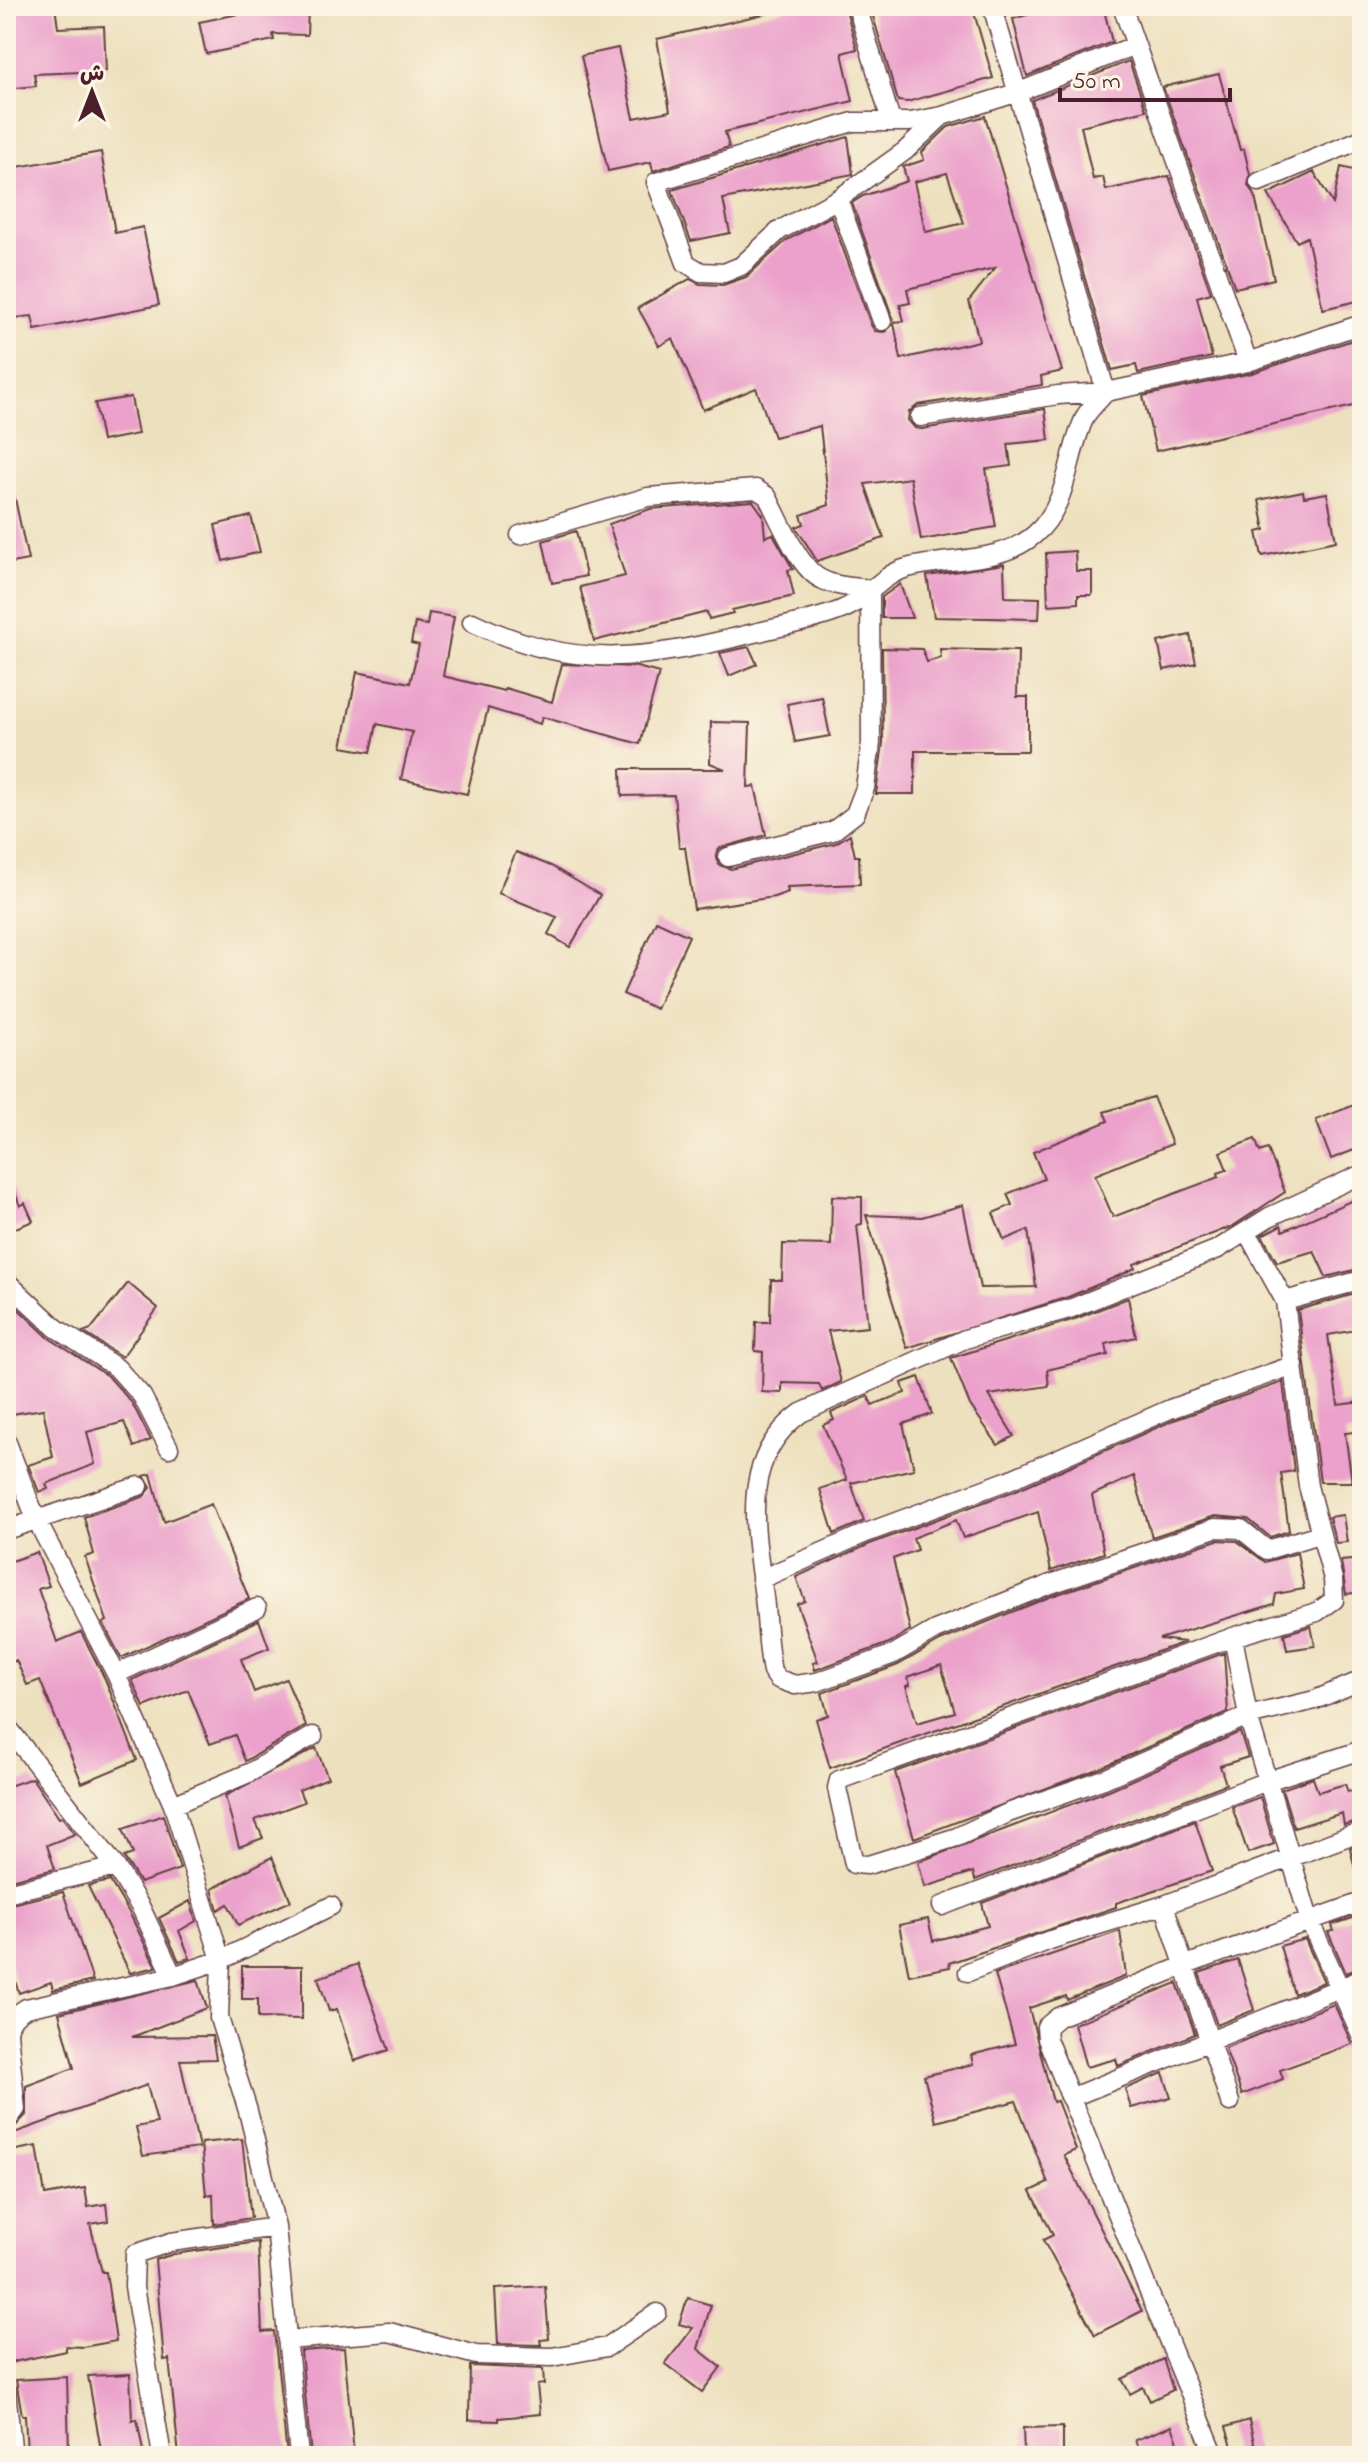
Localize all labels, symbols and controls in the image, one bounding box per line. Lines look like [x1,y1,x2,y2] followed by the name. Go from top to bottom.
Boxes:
[52,52,132,132] north arrow
[1060,52,1230,102] scale bar
[80,59,104,91] text: ش
[1072,65,1121,100] text: 50 m

